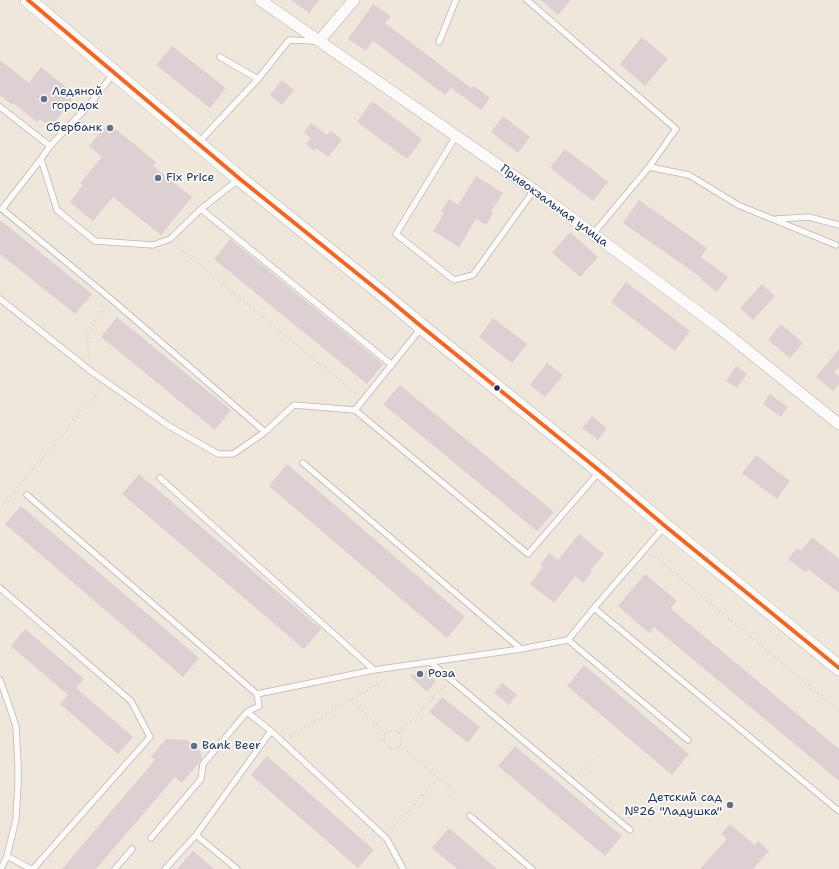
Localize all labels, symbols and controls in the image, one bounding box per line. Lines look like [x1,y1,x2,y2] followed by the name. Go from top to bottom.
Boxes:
[52,85,103,113] place label: Ледяной городок
[39,94,49,104] marker: Ледяной городок
[46,121,102,135] place label: Сбербанк
[105,123,115,133] marker: Сбербанк
[497,162,611,250] street label: Привокзальная улица
[166,171,214,185] place label: Fix Price
[153,173,163,183] marker: Fix Price
[492,383,502,393] unlabelled marker
[428,667,455,681] place label: Роза
[415,669,425,679] marker: Роза
[202,739,261,753] place label: Bank Beer
[189,741,199,751] marker: Bank Beer
[625,791,722,819] place label: Детский сад №26 "Ладушка"
[725,800,735,810] marker: Детский сад №26 "Ладушка"

